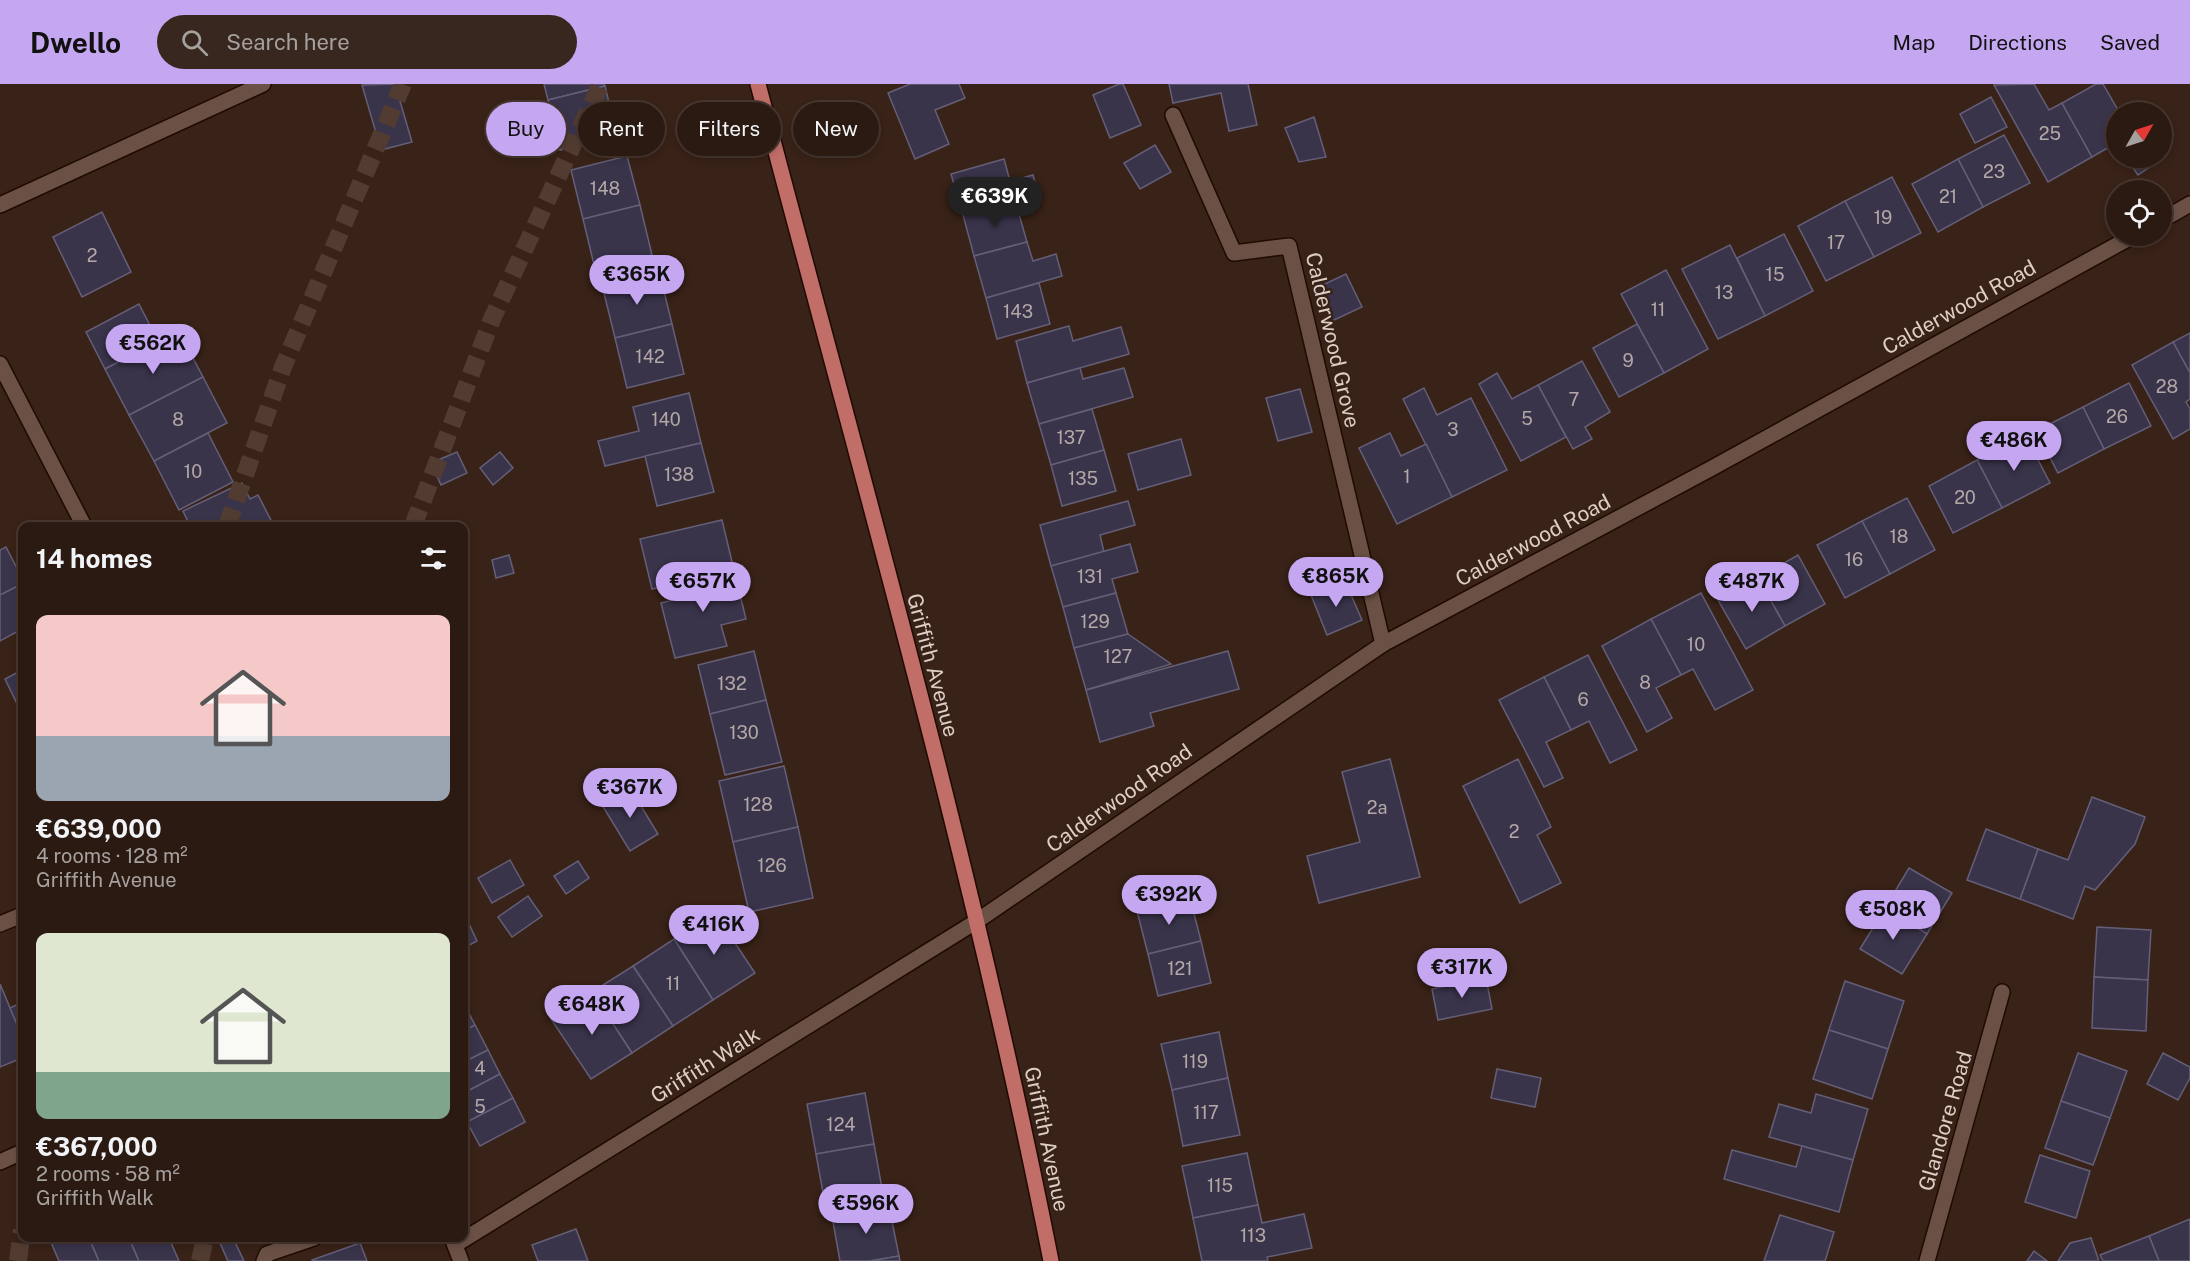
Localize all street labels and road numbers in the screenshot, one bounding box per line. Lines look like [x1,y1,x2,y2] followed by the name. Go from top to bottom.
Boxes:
[1301,250,1365,430] street label: Calderwood Grove
[1878,254,2040,360] street label: Calderwood Road
[1451,489,1615,591] street label: Calderwood Road
[902,591,964,739] street label: Griffith Avenue
[1041,738,1197,858] street label: Calderwood Road
[646,1022,764,1108] street label: Griffith Walk
[1913,1048,1977,1194] street label: Glandore Road
[1019,1064,1075,1214] street label: Griffith Avenue

